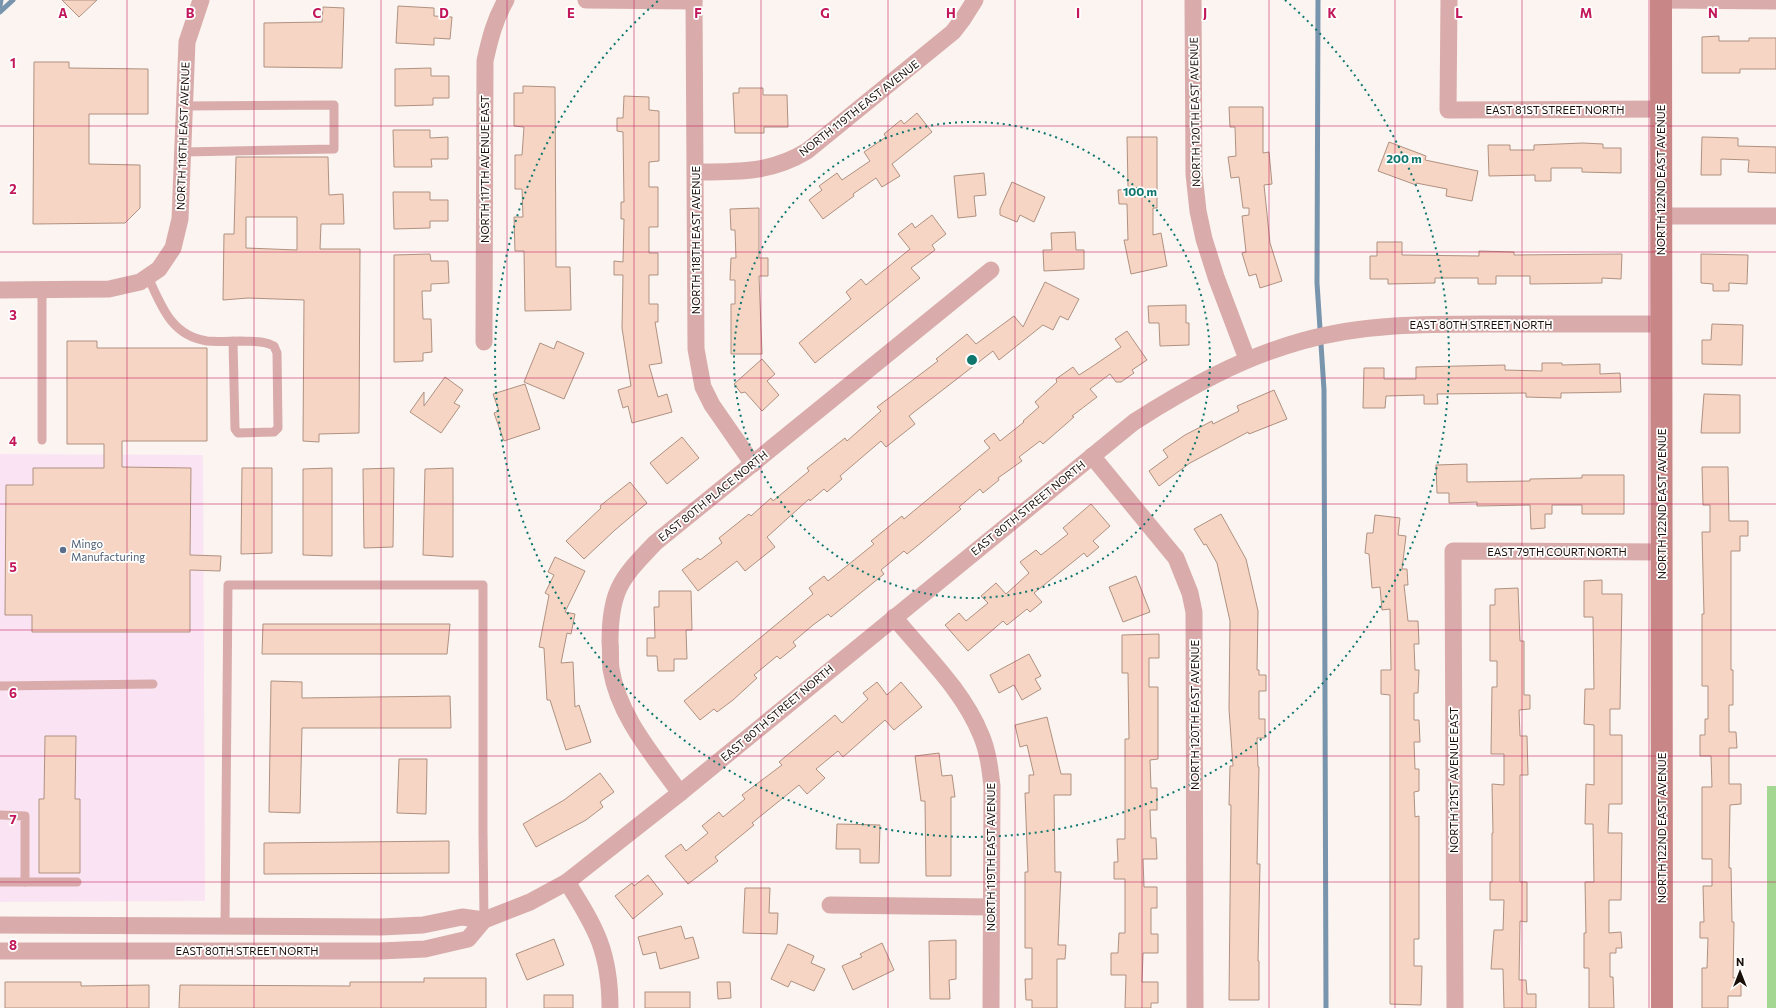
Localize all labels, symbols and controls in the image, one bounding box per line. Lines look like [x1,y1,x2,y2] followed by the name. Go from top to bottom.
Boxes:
[58,5,68,21] text: A
[186,5,195,21] text: B
[313,5,322,21] text: C
[439,5,449,21] text: D
[567,5,575,21] text: E
[694,5,702,21] text: F
[820,5,830,21] text: G
[946,5,956,21] text: H
[1076,5,1080,21] text: I
[1203,5,1207,21] text: J
[1327,5,1337,21] text: K
[1455,5,1463,21] text: L
[1580,5,1592,21] text: M
[1708,5,1718,21] text: N
[1187,37,1202,187] street label: NORTH 120TH EAST AVENUE
[10,55,16,71] text: 1
[796,57,921,158] street label: NORTH 119TH EAST AVENUE
[173,62,192,210] street label: NORTH 116TH EAST AVENUE
[478,95,491,243] street label: NORTH 117TH AVENUE EAST
[1485,103,1625,116] street label: EAST 81ST STREET NORTH
[1654,105,1667,255] street label: NORTH 122ND EAST AVENUE
[1386,151,1422,165] text: 200 m
[689,166,702,314] street label: NORTH 118TH EAST AVENUE
[9,181,17,197] text: 2
[1123,184,1157,198] text: 100 m
[9,307,17,323] text: 3
[1409,318,1553,331] street label: EAST 80TH STREET NORTH
[965,353,979,367] centre of rings
[1655,429,1668,579] street label: NORTH 122ND EAST AVENUE
[9,433,17,449] text: 4
[655,447,770,544] street label: EAST 80TH PLACE NORTH
[968,458,1087,558] street label: EAST 80TH STREET NORTH
[71,537,145,563] place label: Mingo Manufacturing
[58,545,68,555] marker: Mingo Manufacturing
[1487,545,1627,558] street label: EAST 79TH COURT NORTH
[9,559,17,575] text: 5
[1188,640,1201,790] street label: NORTH 120TH EAST AVENUE
[718,662,836,764] street label: EAST 80TH STREET NORTH
[9,685,17,701] text: 6
[1447,707,1460,853] street label: NORTH 121ST AVENUE EAST
[1655,753,1668,903] street label: NORTH 122ND EAST AVENUE
[984,783,997,931] street label: NORTH 119TH EAST AVENUE
[9,811,17,827] text: 7
[9,937,17,953] text: 8
[175,944,319,957] street label: EAST 80TH STREET NORTH
[1720,952,1760,992] north arrow
[1736,955,1744,968] text: N

